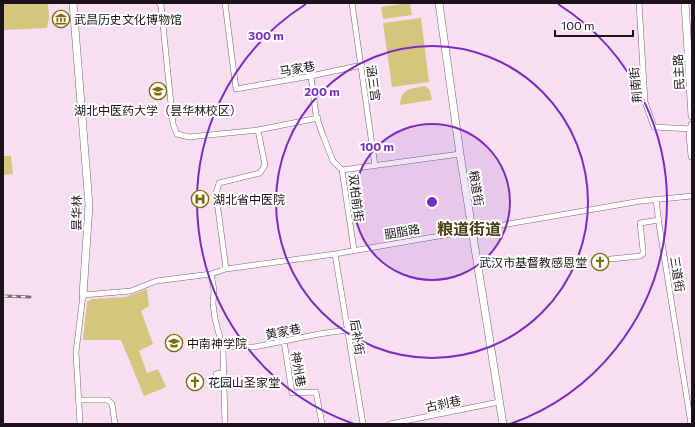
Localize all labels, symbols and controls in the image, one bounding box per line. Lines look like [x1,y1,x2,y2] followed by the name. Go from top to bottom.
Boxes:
[51,9,71,29] museum icon: 武昌历史文化博物馆
[74,12,182,26] place label: 武昌历史文化博物馆
[555,12,633,38] scale bar
[561,18,595,32] text: 100 m
[248,28,284,42] text: 300 m
[670,54,686,90] street label: 民主路
[278,58,316,78] street label: 马家巷
[365,64,383,102] street label: 涵三宫
[626,66,644,104] street label: 荆南街
[148,81,168,101] school or university icon: 湖北中医药大学（昙华林校区）
[304,84,340,98] text: 200 m
[74,103,242,117] place label: 湖北中医药大学（昙华林校区）
[360,139,394,153] text: 100 m
[467,169,487,207] street label: 粮道街
[347,173,367,223] street label: 双柏前街
[190,189,210,209] hospital icon: 湖北省中医院
[213,192,285,206] place label: 湖北省中医院
[69,195,83,231] street label: 昙华林
[425,195,439,209] centre of rings
[437,219,501,238] district label: 粮道街道
[383,221,421,241] street label: 胭脂路
[590,252,610,272] church icon: 武汉市基督教感恩堂
[479,255,587,269] place label: 武汉市基督教感恩堂
[668,255,688,293] street label: 三道街
[348,318,368,356] street label: 后补街
[264,321,302,341] street label: 黄家巷
[164,333,184,353] school or university icon: 中南神学院
[187,336,247,350] place label: 中南神学院
[289,350,309,388] street label: 神州巷
[185,372,205,392] church icon: 花园山圣家堂
[208,375,280,389] place label: 花园山圣家堂
[424,392,462,414] street label: 古刹巷

